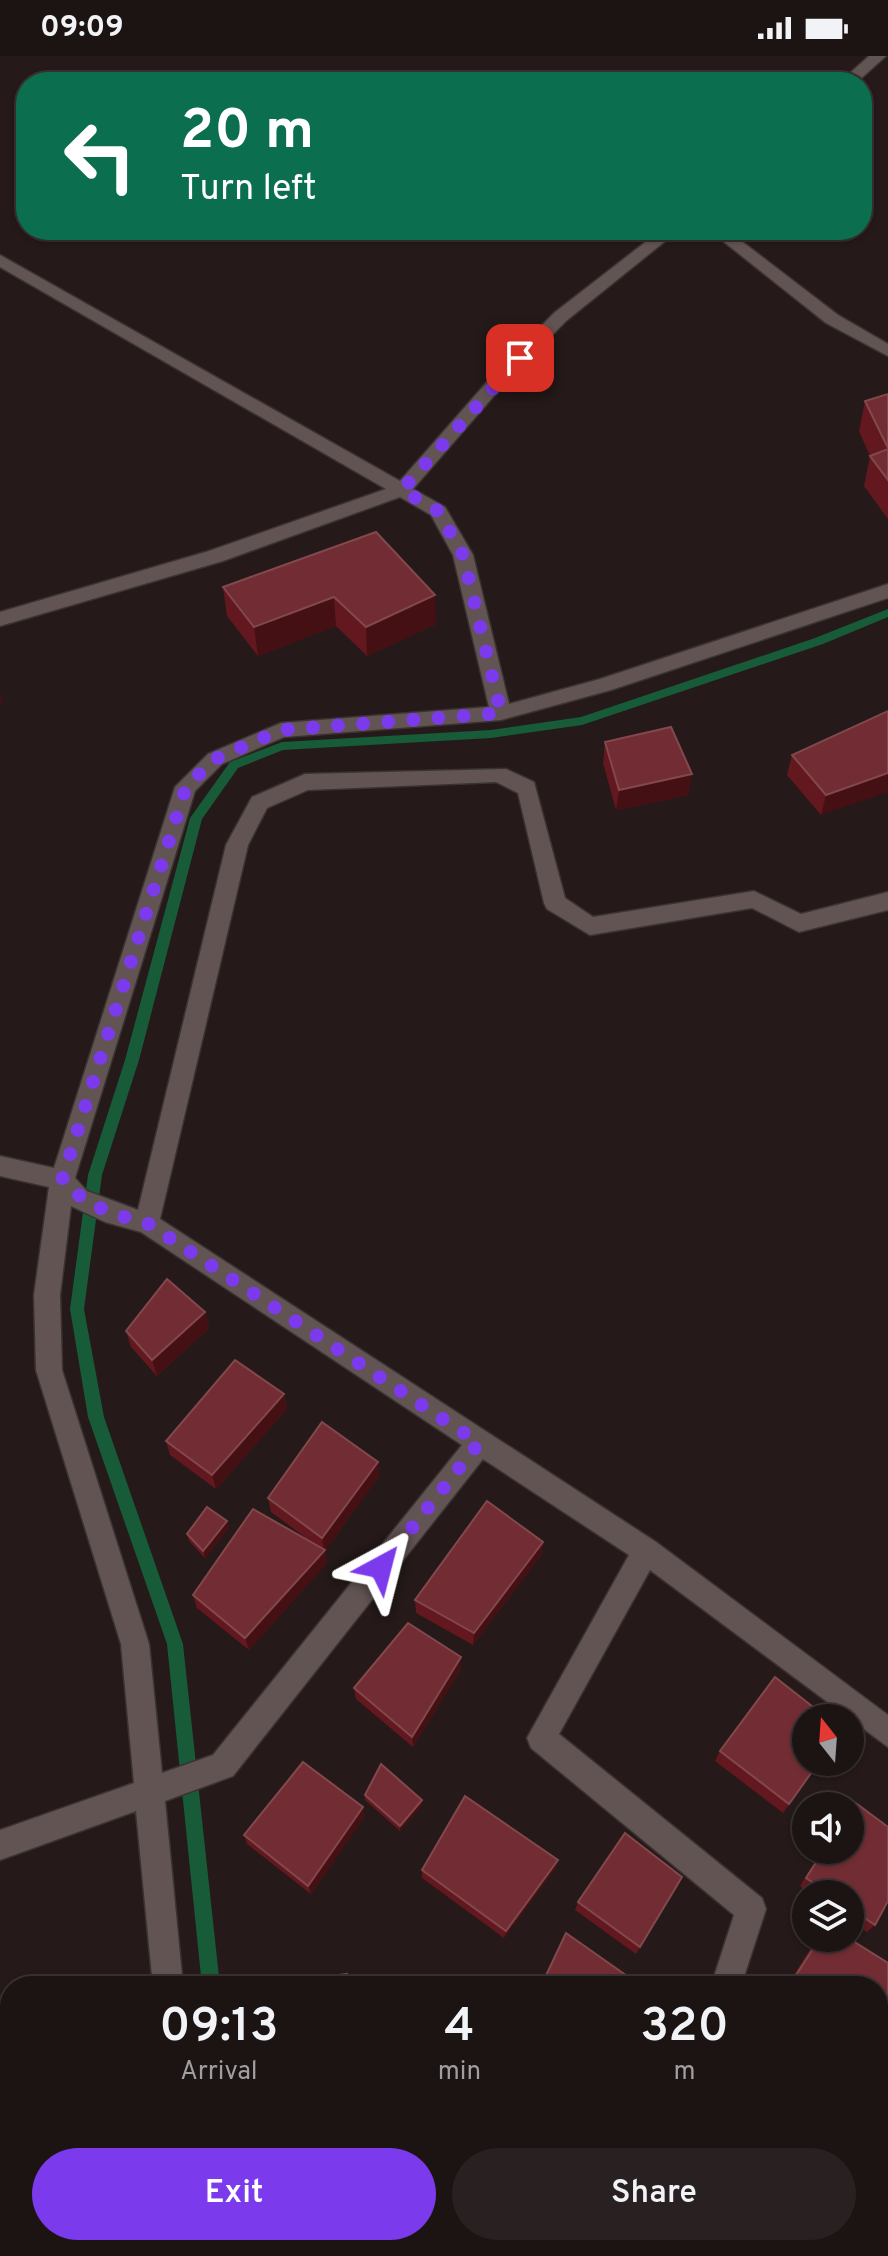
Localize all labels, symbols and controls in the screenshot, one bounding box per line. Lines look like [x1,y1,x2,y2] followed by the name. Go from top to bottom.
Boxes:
[40,10,124,47] text: 09:09
[180,98,314,168] text: 20 m
[48,104,152,208] icon: left
[180,167,317,213] text: Turn left
[486,324,554,392] pin
[498,336,542,380] icon: arrive
[339,1525,423,1609] position arrow
[792,1704,864,1776] north arrow
[792,1704,864,1952] map controls
[792,1792,864,1864] button: sound
[792,1880,864,1952] button: layers
[159,1998,279,2058] text: 09:13
[444,1998,475,2058] text: 4
[640,1998,729,2058] text: 320
[180,2056,258,2089] text: Arrival
[438,2056,481,2089] text: min
[674,2056,696,2089] text: m
[32,2148,436,2240] button: Exit
[452,2148,856,2240] button: Share

